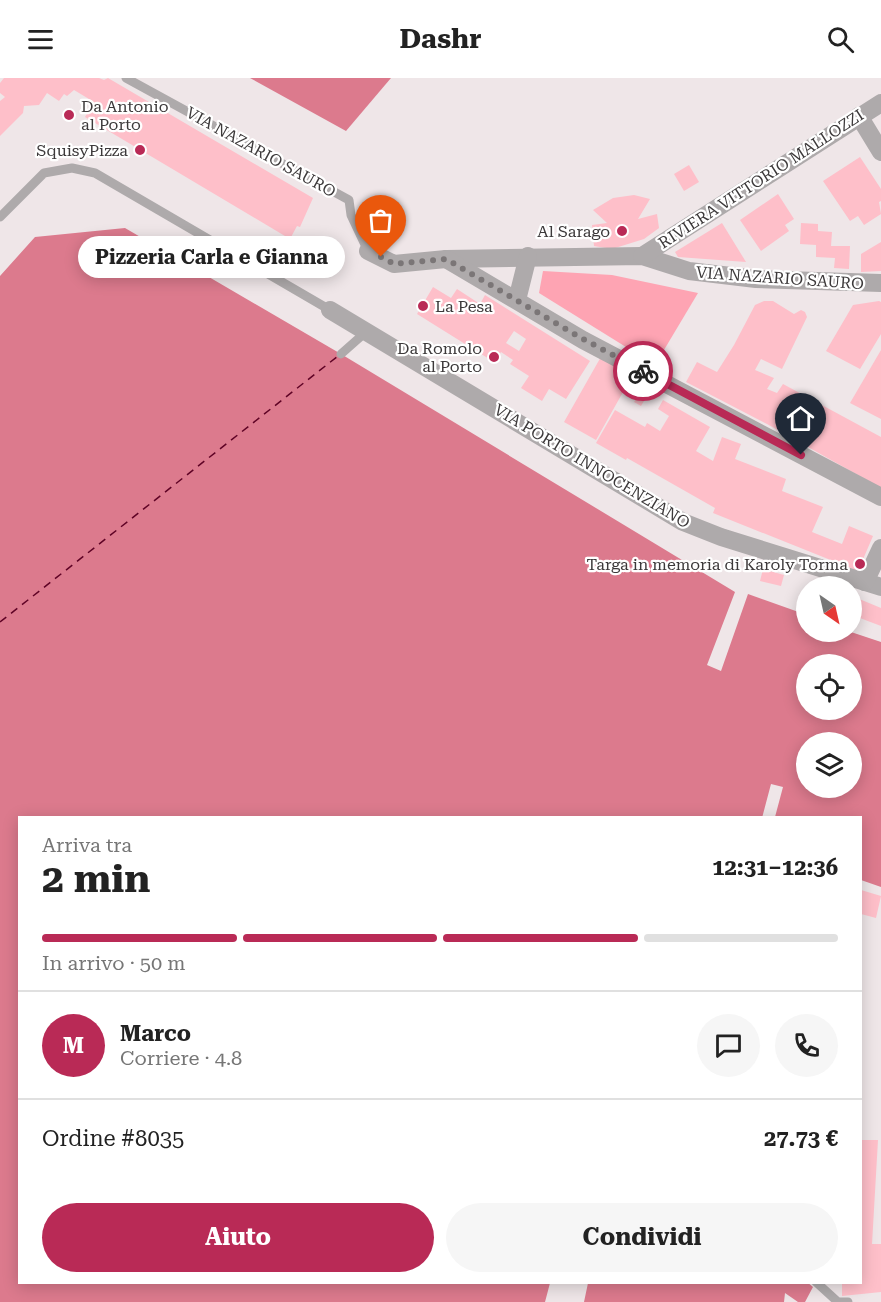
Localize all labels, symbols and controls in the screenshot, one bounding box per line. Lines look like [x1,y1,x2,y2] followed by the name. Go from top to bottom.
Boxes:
[24,23,57,56] icon: menu
[400,23,481,55] text: Dashr
[824,23,857,56] icon: search
[81,97,169,134] place label: Da Antonio al Porto
[183,103,339,201] street label: VIA NAZARIO SAURO
[655,105,867,253] street label: RIVIERA VITTORIO MALLOZZI
[62,108,76,122] marker: Da Antonio al Porto
[36,141,128,160] place label: SquisyPizza
[133,143,147,157] marker: SquisyPizza
[355,195,406,257] pin
[364,204,397,237] icon: bag
[537,222,610,241] place label: Al Sarago
[615,224,629,238] marker: Al Sarago
[78,236,345,278] callout: Pizzeria Carla e Gianna
[95,245,328,269] text: Pizzeria Carla e Gianna
[695,263,865,293] street label: VIA NAZARIO SAURO
[435,297,493,316] place label: La Pesa
[416,299,430,313] marker: La Pesa
[397,339,482,376] place label: Da Romolo al Porto
[613,341,673,401] courier
[487,350,501,364] marker: Da Romolo al Porto
[627,355,660,388] icon: bike
[775,393,826,455] pin
[491,400,693,532] street label: VIA PORTO INNOCENZIANO
[784,402,817,435] icon: home
[587,555,848,574] place label: Targa in memoria di Karoly Torma
[853,557,867,571] marker: Targa in memoria di Karoly Torma
[796,576,862,642] north arrow
[796,576,862,798] map controls
[796,654,862,720] button: locate
[796,732,862,798] button: layers
[42,833,132,857] text: Arriva tra
[712,855,838,880] text: 12:31–12:36
[42,856,150,902] text: 2 min
[42,951,185,975] text: In arrivo · 50 m
[697,1014,760,1077] button: chat
[775,1014,838,1077] button: phone
[120,1021,191,1046] text: Marco
[63,1033,84,1058] text: M
[120,1046,242,1070] text: Corriere · 4.8
[42,1126,184,1151] text: Ordine #8035
[764,1126,838,1151] text: 27.73 €
[42,1203,434,1272] button: Aiuto
[446,1203,838,1272] button: Condividi

